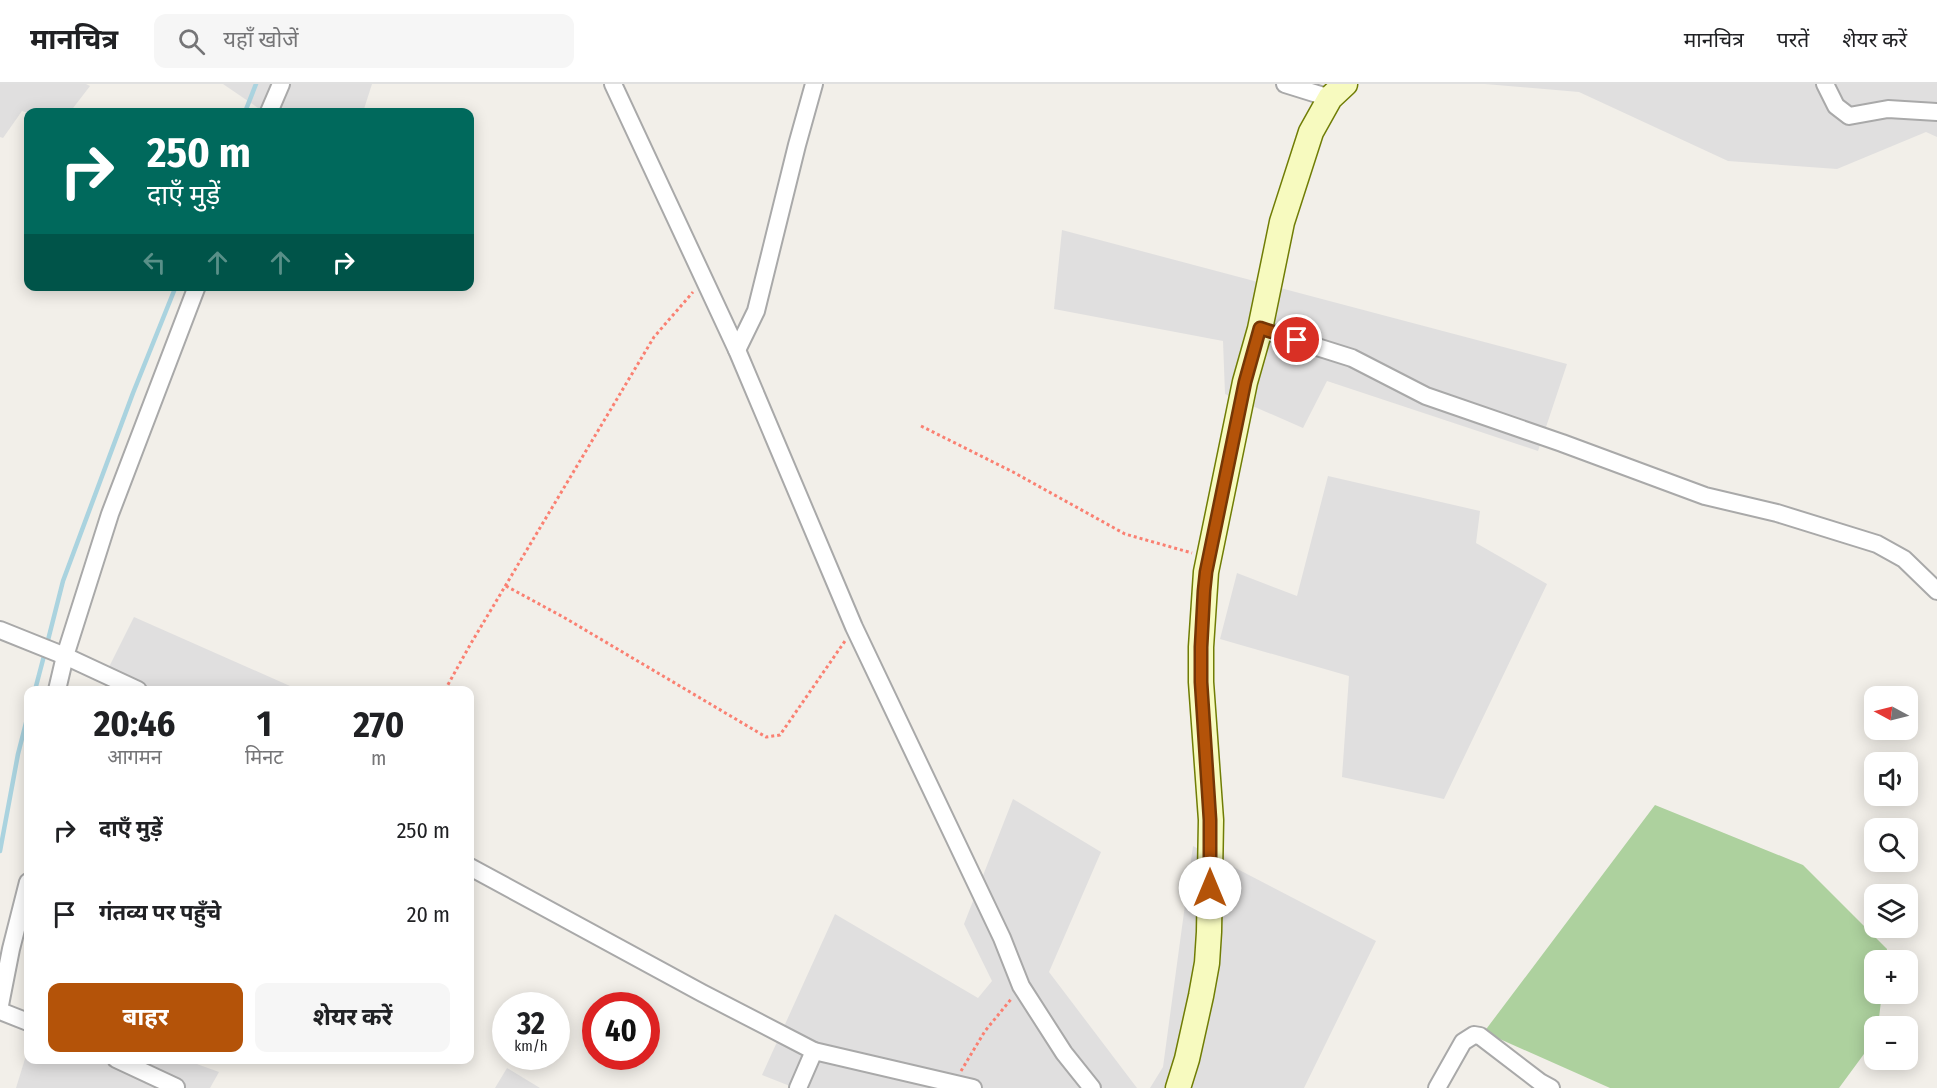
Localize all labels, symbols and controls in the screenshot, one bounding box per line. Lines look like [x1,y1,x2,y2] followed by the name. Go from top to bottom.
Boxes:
[154,14,574,68] search box
[30,23,118,56] text: मानचित्र
[175,25,208,58] icon: search
[223,26,299,53] text: यहाँ खोजें
[1684,27,1744,53] text: मानचित्र
[1777,27,1809,53] text: परतें
[1842,27,1907,53] text: शेयर करें
[147,128,251,178] text: 250 m
[48,132,126,210] icon: right
[147,179,220,211] text: दाएँ मुड़ें
[138,246,171,279] icon: left
[201,246,234,279] icon: ahead
[264,246,297,279] icon: ahead
[327,246,360,279] icon: right
[1271,314,1322,365] pin
[1280,323,1313,356] icon: arrive
[1864,686,1918,740] north arrow
[1864,686,1918,1070] map controls
[94,702,175,746] text: 20:46
[257,702,272,746] text: 1
[353,703,404,747] text: 270
[107,745,162,769] text: आगमन
[245,745,283,769] text: मिनट
[371,746,386,770] text: m
[1864,752,1918,806] button: sound
[48,814,81,847] icon: right
[99,815,163,842] text: दाएँ मुड़ें
[397,817,450,844] text: 250 m
[1864,818,1918,872] button: search
[1178,856,1242,920] position arrow
[1864,884,1918,938] button: layers
[48,898,81,931] icon: arrive
[99,899,221,926] text: गंतव्य पर पहुँचे
[407,901,450,928] text: 20 m
[1864,950,1918,1004] button: +
[48,983,243,1052] button: बाहर
[255,983,450,1052] button: शेयर करें
[582,992,660,1070] speed limit sign: 40
[517,1006,545,1042] text: 32
[1864,1016,1918,1070] button: −
[514,1037,548,1055] text: km/h

